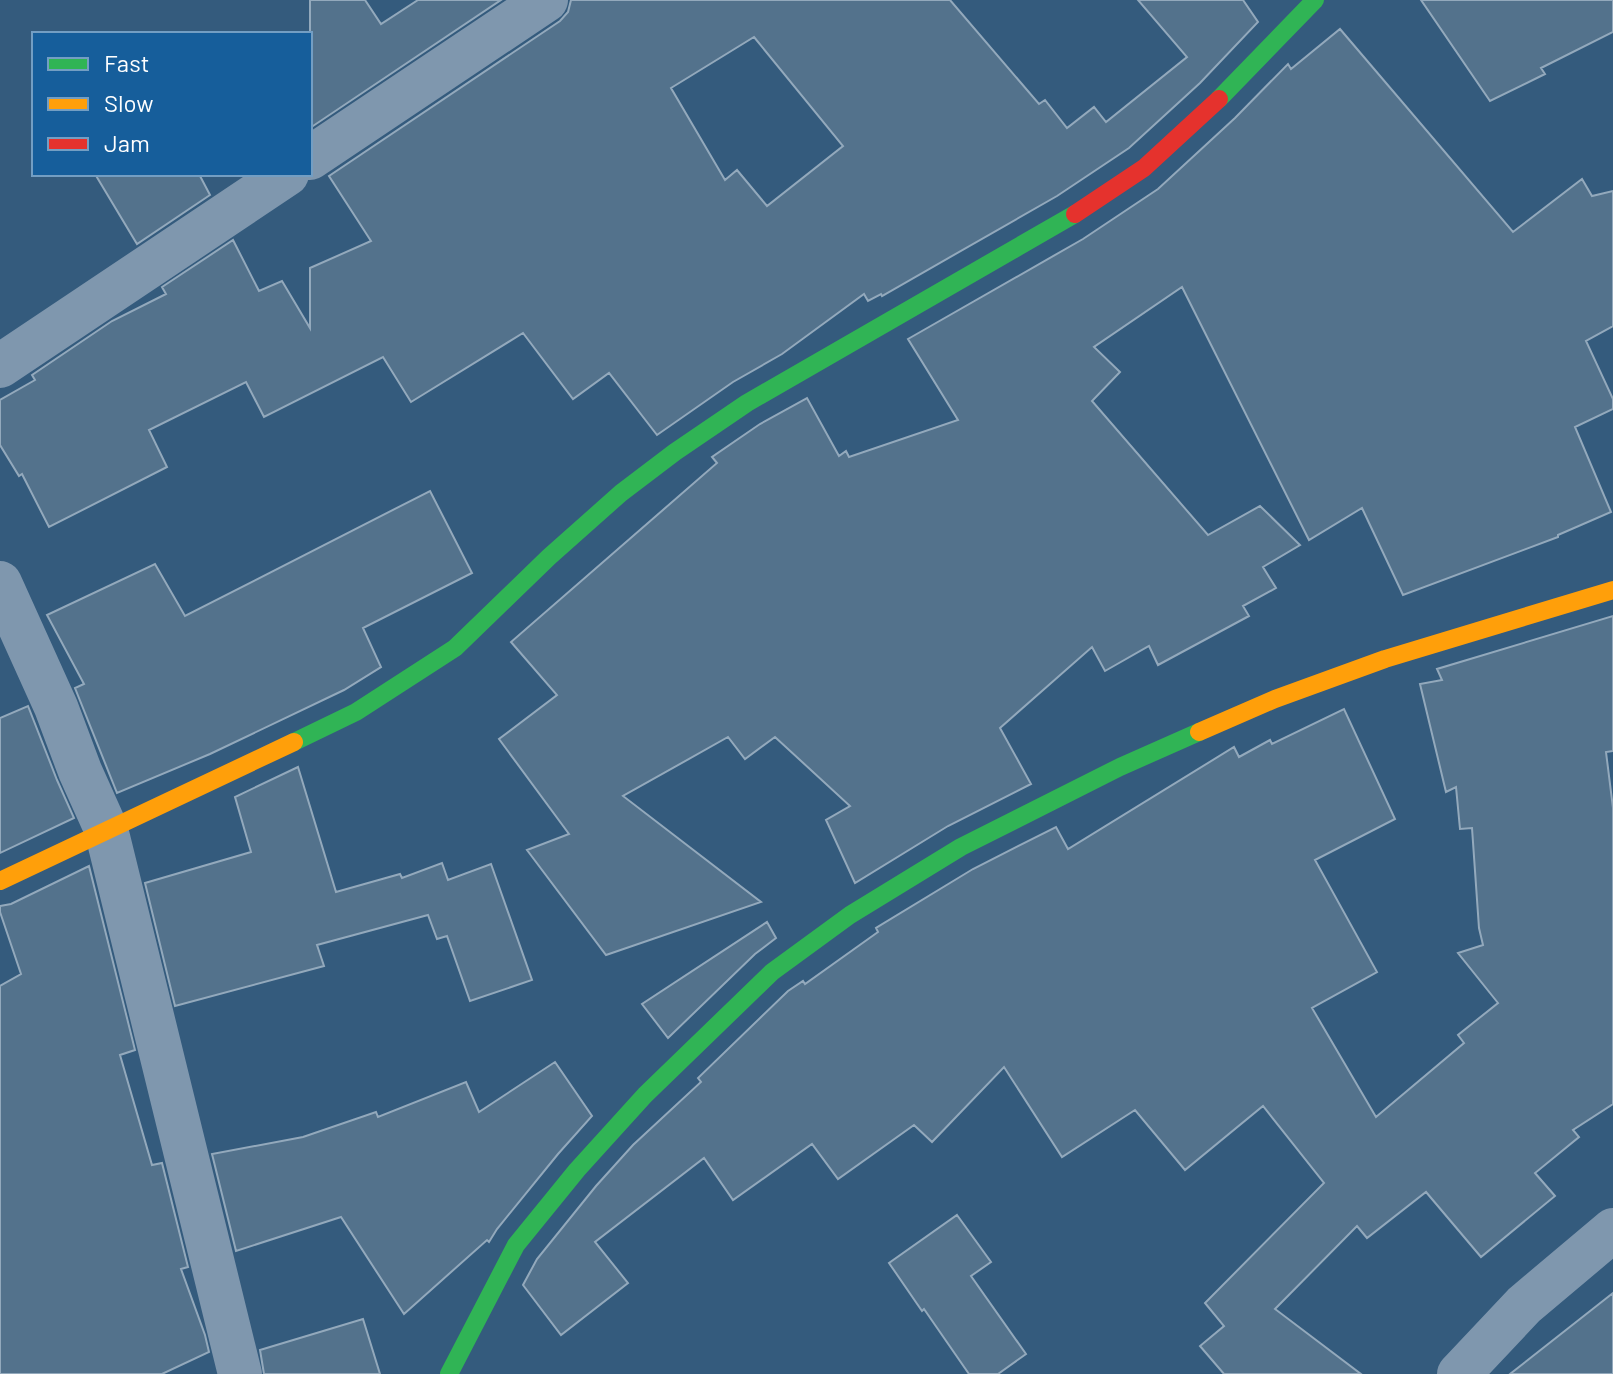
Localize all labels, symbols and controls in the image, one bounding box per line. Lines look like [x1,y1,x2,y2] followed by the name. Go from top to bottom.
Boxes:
[32,32,312,176] legend
[104,48,149,77] text: Fast
[104,88,153,117] text: Slow
[104,128,150,157] text: Jam

